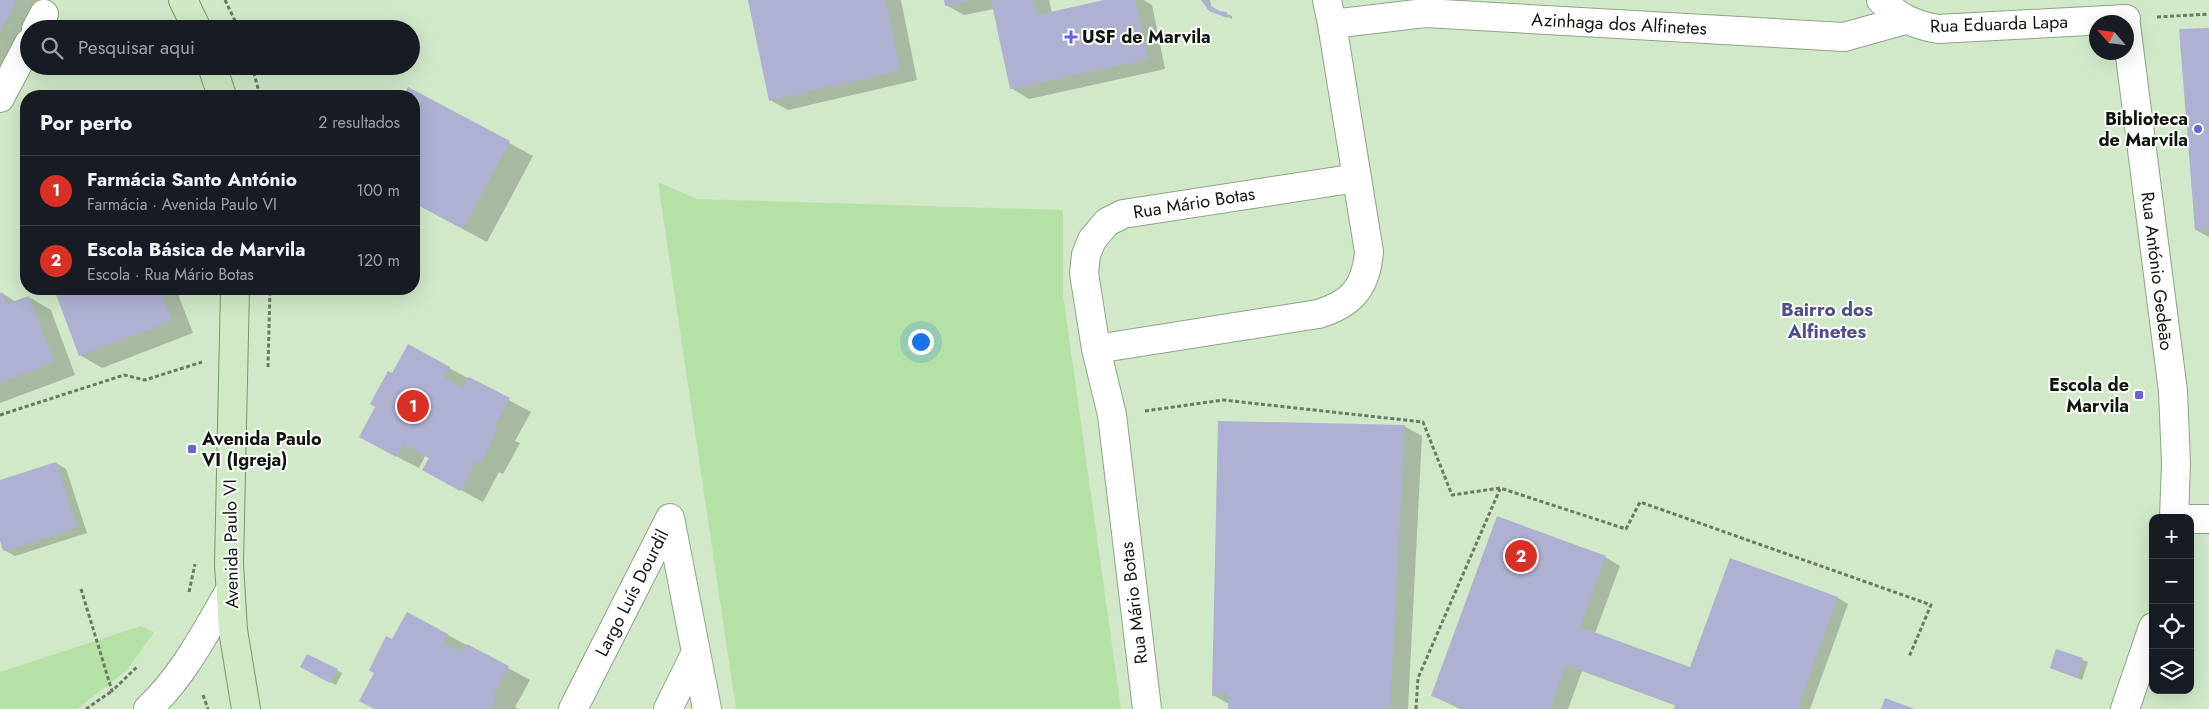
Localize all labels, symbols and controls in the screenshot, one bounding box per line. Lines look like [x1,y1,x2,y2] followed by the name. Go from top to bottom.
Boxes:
[1531,6,1707,42] street label: Azinhaga dos Alfinetes
[1930,9,2068,39] street label: Rua Eduarda Lapa
[2089,15,2134,60] north arrow
[20,20,420,75] search box
[1082,24,1211,50] place label: USF de Marvila
[1064,30,1078,44] marker: USF de Marvila
[38,34,66,62] icon: search
[78,34,195,61] text: Pesquisar aqui
[2098,106,2188,153] place label: Biblioteca de Marvila
[40,108,132,138] text: Por perto
[318,111,400,134] text: 2 resultados
[2192,123,2204,135] marker: Biblioteca de Marvila
[87,166,297,193] text: Farmácia Santo António
[52,179,60,202] text: 1
[356,179,400,202] text: 100 m
[1131,181,1257,225] street label: Rua Mário Botas
[2134,190,2180,352] street label: Rua António Gedeão
[87,193,277,216] text: Farmácia · Avenida Paulo VI
[87,236,305,263] text: Escola Básica de Marvila
[51,249,61,272] text: 2
[357,249,400,272] text: 120 m
[87,263,254,286] text: Escola · Rua Mário Botas
[1781,296,1873,345] district label: Bairro dos Alfinetes
[908,329,934,355] your location
[2049,372,2129,419] place label: Escola de Marvila
[397,387,429,425] pin: 1
[2133,389,2145,401] marker: Escola de Marvila
[201,426,322,473] place label: Avenida Paulo VI (Igreja)
[186,443,198,455] marker: Avenida Paulo VI (Igreja)
[217,479,245,609] street label: Avenida Paulo VI
[2149,514,2194,694] map controls
[2149,514,2194,559] button: +
[589,525,675,661] street label: Largo Luís Dourdil
[1505,537,1537,575] pin: 2
[1114,540,1154,666] street label: Rua Mário Botas
[2149,559,2194,604] button: −
[2149,604,2194,649] button: locate
[2149,649,2194,694] button: layers

